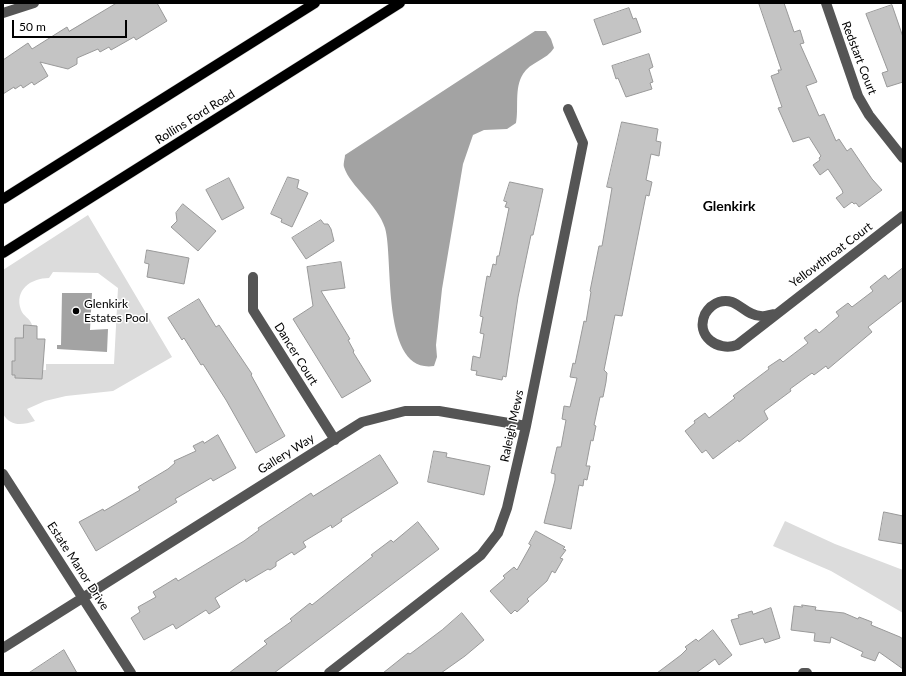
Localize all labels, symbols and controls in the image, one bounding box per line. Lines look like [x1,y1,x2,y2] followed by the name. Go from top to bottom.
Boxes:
[14,12,129,38] scale bar
[19,19,46,34] text: 50 m
[838,19,880,97] street label: Redstart Court
[153,87,237,147] street label: Rollins Ford Road
[703,198,755,214] district label: Glenkirk
[787,219,875,291] street label: Yellowthroat Court
[84,297,148,325] place label: Glenkirk Estates Pool
[71,306,81,316] marker: Glenkirk Estates Pool
[271,320,321,388] street label: Dancer Court
[497,389,527,463] street label: Raleigh Mews
[255,431,317,477] street label: Gallery Way
[44,519,112,613] street label: Estate Manor Drive

